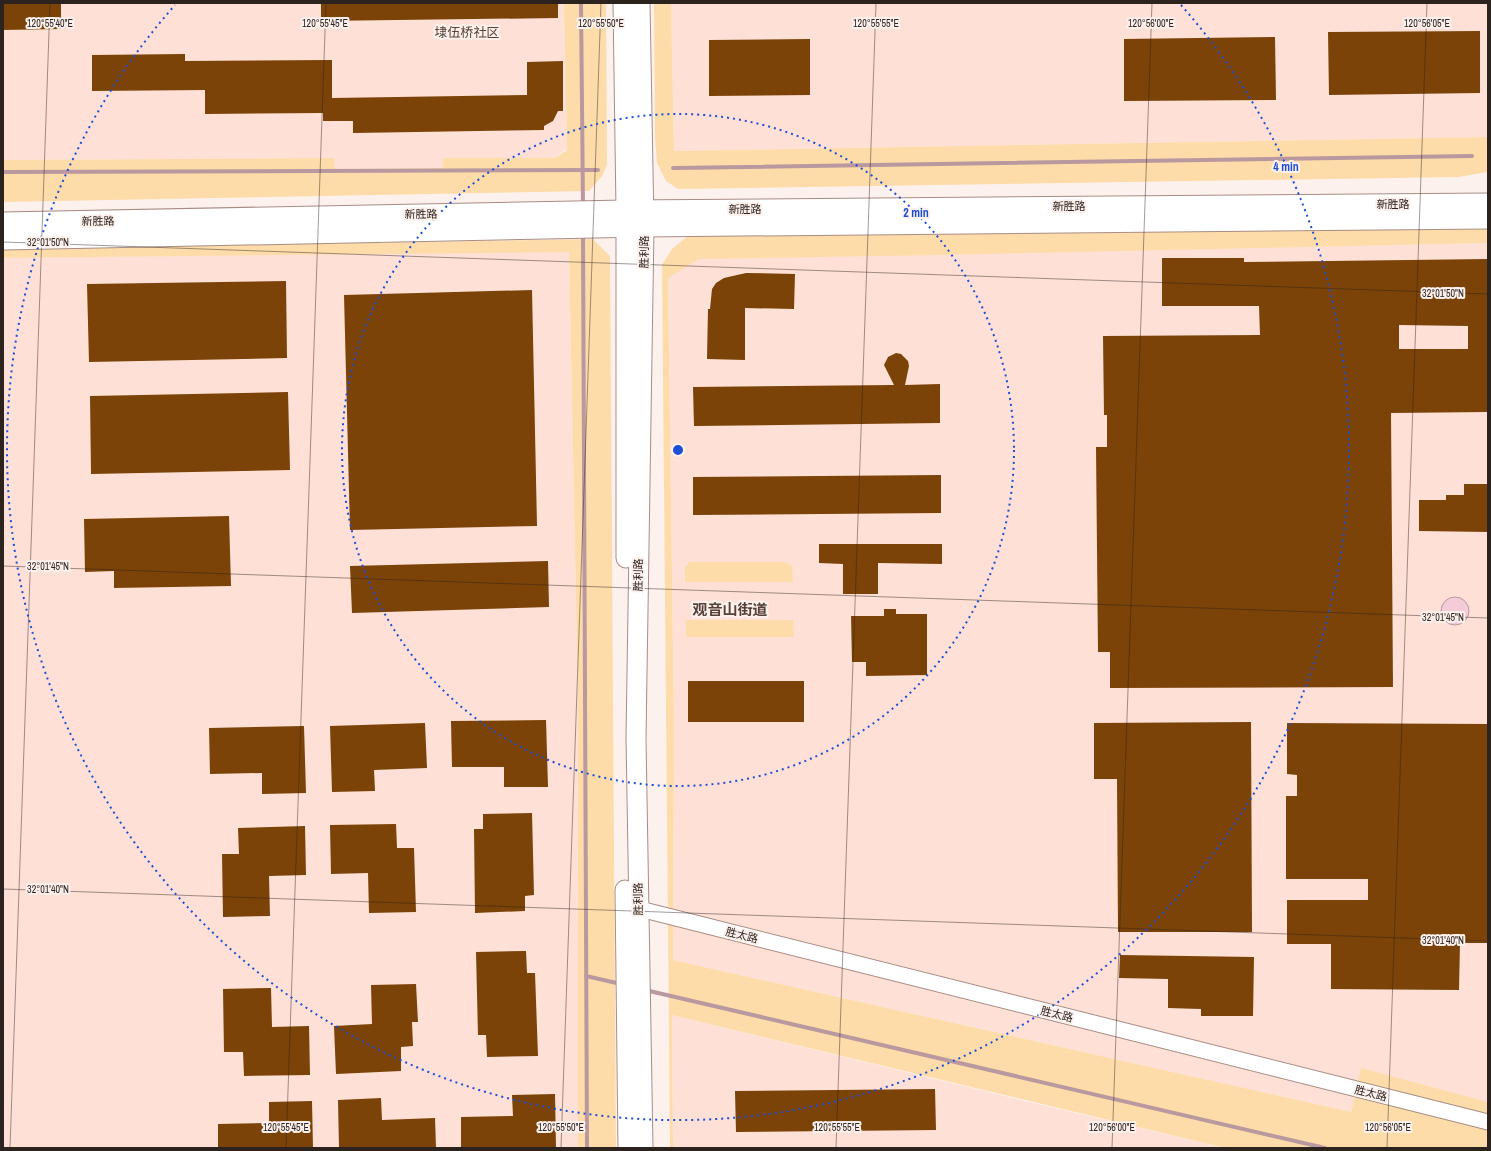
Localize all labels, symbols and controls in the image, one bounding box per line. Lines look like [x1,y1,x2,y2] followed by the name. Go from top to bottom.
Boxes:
[27,17,73,30] text: 120°55'40"E
[302,17,348,30] text: 120°55'45"E
[578,17,624,30] text: 120°55'50"E
[853,17,899,30] text: 120°55'55"E
[1128,17,1174,30] text: 120°56'00"E
[1404,17,1450,30] text: 120°56'05"E
[434,24,500,41] district label: 埭伍桥社区
[1273,159,1299,175] text: 4 min
[1377,197,1410,211] street label: 新胜路
[1053,199,1086,213] street label: 新胜路
[729,202,762,216] street label: 新胜路
[903,205,929,221] text: 2 min
[404,207,438,221] street label: 新胜路
[81,214,115,228] street label: 新胜路
[637,235,651,269] street label: 胜利路
[27,236,69,249] text: 32°01'50"N
[1422,287,1464,300] text: 32°01'50"N
[671,443,685,457] centre of rings
[631,558,645,592] street label: 胜利路
[27,560,69,573] text: 32°01'45"N
[692,599,768,620] district label: 观音山街道
[1422,611,1464,624] text: 32°01'45"N
[631,882,645,916] street label: 胜利路
[27,883,69,896] text: 32°01'40"N
[724,924,760,946] street label: 胜太路
[1422,934,1464,947] text: 32°01'40"N
[1039,1003,1075,1025] street label: 胜太路
[1353,1082,1389,1104] street label: 胜太路
[263,1121,309,1134] text: 120°55'45"E
[538,1121,584,1134] text: 120°55'50"E
[814,1121,860,1134] text: 120°55'55"E
[1089,1121,1135,1134] text: 120°56'00"E
[1365,1121,1411,1134] text: 120°56'05"E

